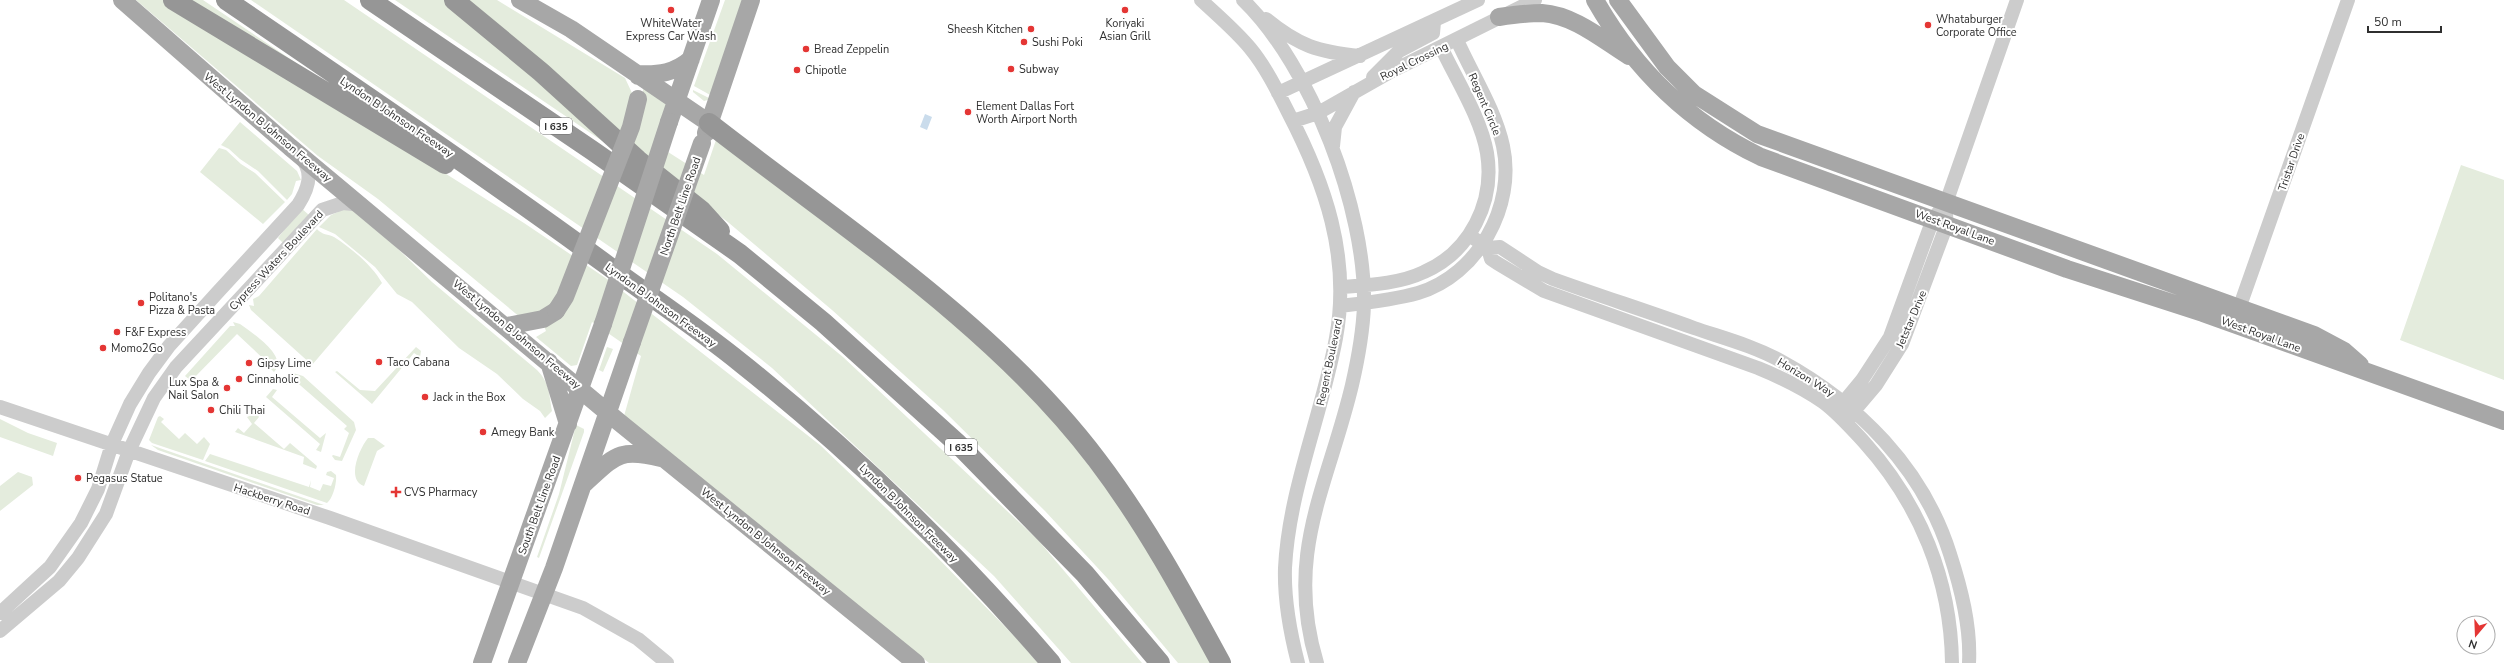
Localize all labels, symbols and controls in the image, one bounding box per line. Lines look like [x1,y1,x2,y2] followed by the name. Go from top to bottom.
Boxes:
[666,5,676,15] marker: WhiteWater Express Car Wash
[1120,5,1130,15] marker: Koriyaki Asian Grill
[2368,8,2441,34] scale bar
[1936,12,2017,40] place label: Whataburger Corporate Office
[2374,14,2402,30] text: 50 m
[626,16,716,44] place label: WhiteWater Express Car Wash
[1099,16,1152,44] place label: Koriyaki Asian Grill
[1923,20,1933,30] marker: Whataburger Corporate Office
[947,22,1023,37] place label: Sheesh Kitchen
[1026,24,1036,34] marker: Sheesh Kitchen
[1032,35,1083,50] place label: Sushi Poki
[1019,37,1029,47] marker: Sushi Poki
[1378,38,1451,84] street label: Royal Crossing
[814,42,889,57] place label: Bread Zeppelin
[801,44,811,54] marker: Bread Zeppelin
[1019,62,1059,77] place label: Subway
[805,63,847,78] place label: Chipotle
[1006,64,1016,74] marker: Subway
[792,65,802,75] marker: Chipotle
[200,69,335,186] street label: West Lyndon B Johnson Freeway
[1465,71,1504,138] street label: Regent Circle
[337,74,457,161] street label: Lyndon B Johnson Freeway
[976,99,1077,127] place label: Element Dallas Fort Worth Airport North
[963,107,973,117] marker: Element Dallas Fort Worth Airport North
[540,118,572,134] road number: I 635
[2275,131,2308,193] street label: Tristar Drive
[657,155,704,258] street label: North Belt Line Road
[1913,206,1997,249] street label: West Royal Lane
[226,207,327,314] street label: Cypress Waters Boulevard
[602,260,720,351] street label: Lyndon B Johnson Freeway
[449,276,584,393] street label: West Lyndon B Johnson Freeway
[1892,288,1930,351] street label: Jetstar Drive
[149,290,215,318] place label: Politano's Pizza & Pasta
[136,298,146,308] marker: Politano's Pizza & Pasta
[2219,313,2303,356] street label: West Royal Lane
[1313,317,1346,407] street label: Regent Boulevard
[125,325,186,340] place label: F&F Express
[112,327,122,337] marker: F&F Express
[111,341,163,356] place label: Momo2Go
[98,343,108,353] marker: Momo2Go
[387,355,450,370] place label: Taco Cabana
[1774,355,1837,401] street label: Horizon Way
[257,356,312,371] place label: Gipsy Lime
[374,357,384,367] marker: Taco Cabana
[244,358,254,368] marker: Gipsy Lime
[247,372,299,387] place label: Cinnaholic
[234,374,244,384] marker: Cinnaholic
[168,375,219,403] place label: Lux Spa & Nail Salon
[222,383,232,393] marker: Lux Spa & Nail Salon
[432,390,506,405] place label: Jack in the Box
[420,392,430,402] marker: Jack in the Box
[219,403,265,418] place label: Chili Thai
[206,405,216,415] marker: Chili Thai
[491,425,555,440] place label: Amegy Bank
[478,427,488,437] marker: Amegy Bank
[945,439,977,455] road number: I 635
[515,454,564,557] street label: South Belt Line Road
[856,461,962,566] street label: Lyndon B Johnson Freeway
[86,471,163,486] place label: Pegasus Statue
[73,473,83,483] marker: Pegasus Statue
[232,480,312,519] street label: Hackberry Road
[698,484,834,599] street label: West Lyndon B Johnson Freeway
[404,485,478,500] place label: CVS Pharmacy
[391,487,401,497] marker: CVS Pharmacy
[2456,615,2496,655] north arrow
[2467,636,2479,652] text: N

